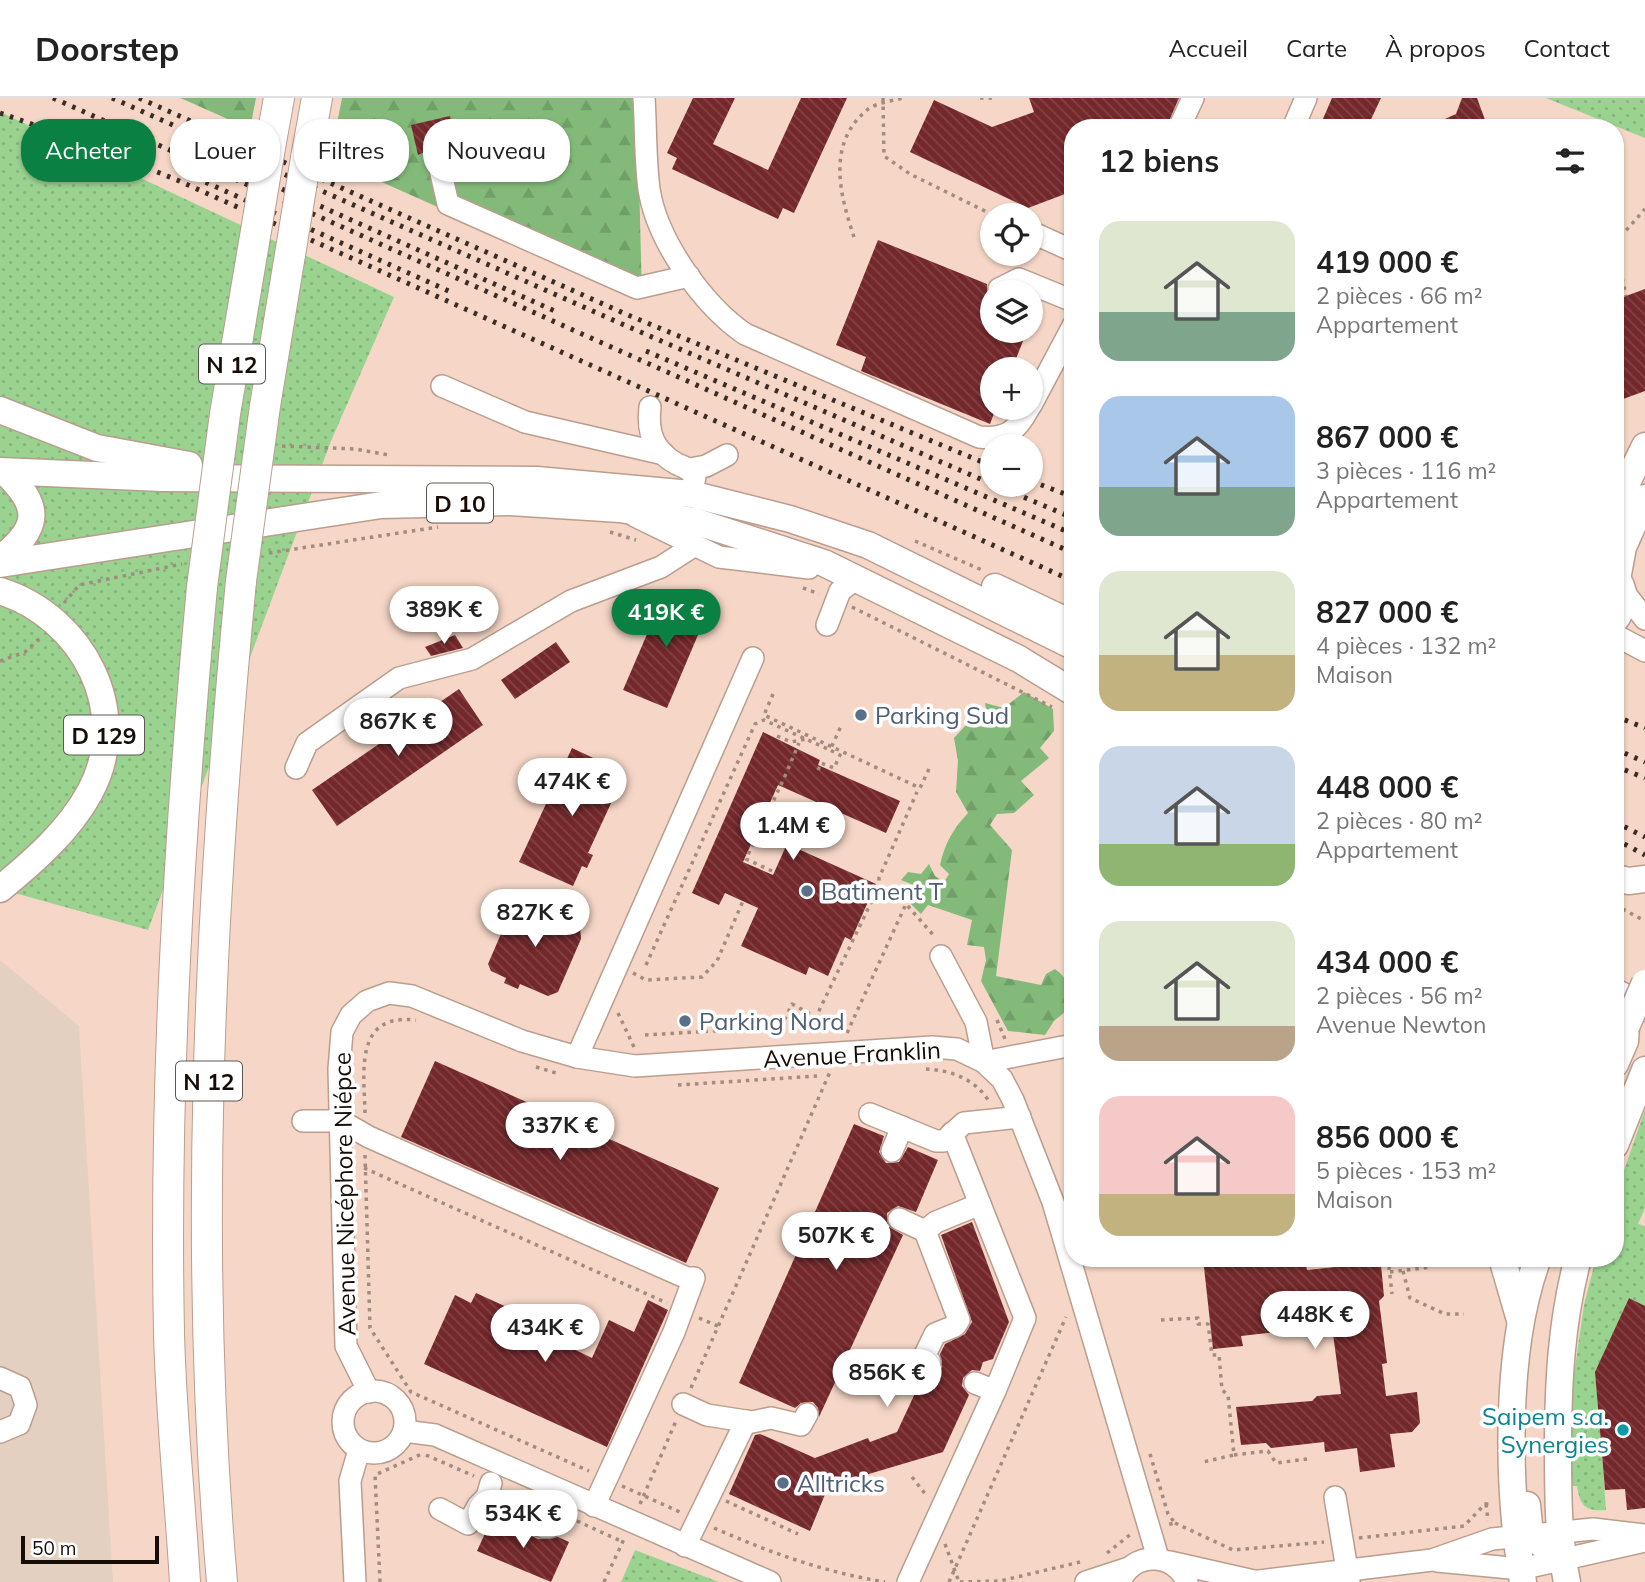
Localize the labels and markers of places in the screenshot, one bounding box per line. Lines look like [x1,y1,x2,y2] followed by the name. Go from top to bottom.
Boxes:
[387,587,501,646] pin: 389K €
[609,589,723,649] pin: 419K €
[341,698,455,758] pin: 867K €
[875,700,1009,730] place label: Parking Sud
[853,707,869,723] marker: Parking Sud
[515,758,629,818] pin: 474K €
[736,802,850,862] pin: 1.4M €
[821,876,944,906] place label: Batiment T
[799,883,815,899] marker: Batiment T
[478,890,592,949] pin: 827K €
[699,1006,845,1036] place label: Parking Nord
[677,1013,693,1029] marker: Parking Nord
[503,1102,617,1162] pin: 337K €
[779,1212,893,1272] pin: 507K €
[1258,1292,1372,1351] pin: 448K €
[488,1304,602,1364] pin: 434K €
[830,1350,944,1409] pin: 856K €
[1482,1401,1609,1459] place label: Saipem s.a. Synergies
[1615,1422,1631,1438] marker: Saipem s.a. Synergies
[797,1468,885,1498] place label: Alltricks
[775,1475,791,1491] marker: Alltricks
[466,1490,580,1550] pin: 534K €

